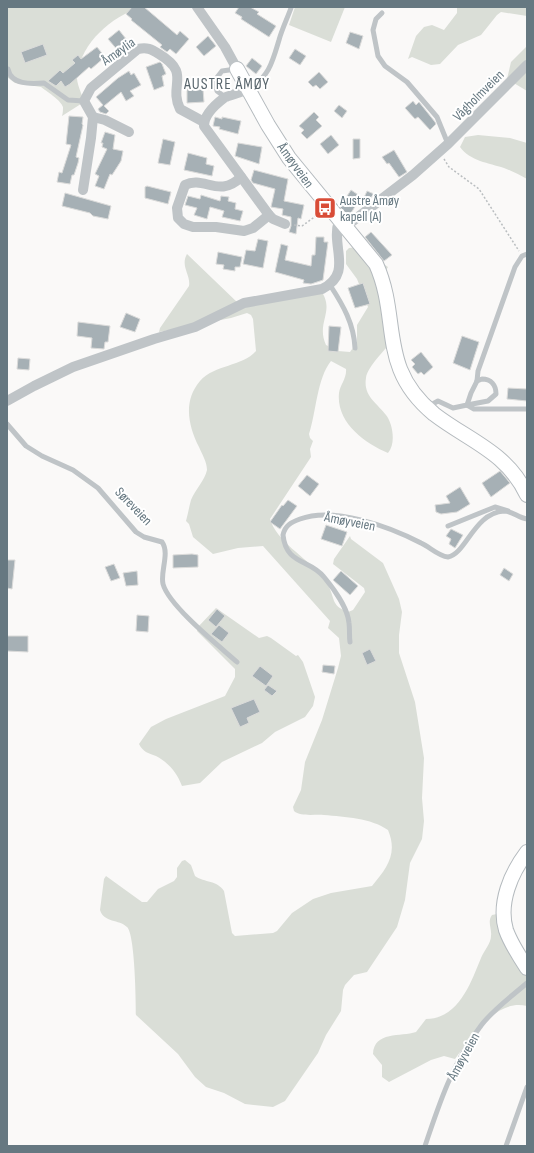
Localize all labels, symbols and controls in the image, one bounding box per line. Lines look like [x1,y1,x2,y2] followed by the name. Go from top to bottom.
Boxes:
[97,34,138,70] street label: Åmøylia
[449,66,507,124] street label: Vågholmveien
[183,75,270,94] district label: AUSTRE ÅMØY
[273,139,318,191] street label: Åmøyveien
[339,192,400,225] place label: Austre Åmøy kapell (A)
[312,195,338,221] bus stop icon: Austre Åmøy kapell (A)
[111,484,156,529] street label: Søreveien
[322,508,377,535] street label: Åmøyveien
[443,1030,483,1084] street label: Åmøyveien

